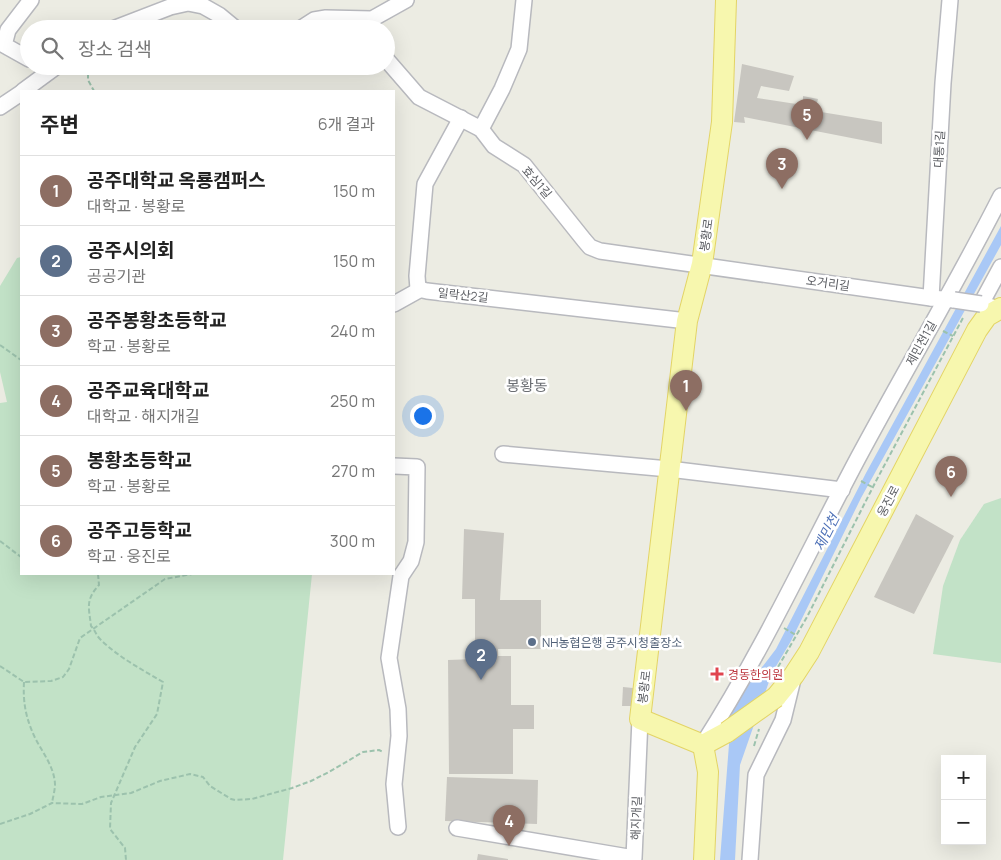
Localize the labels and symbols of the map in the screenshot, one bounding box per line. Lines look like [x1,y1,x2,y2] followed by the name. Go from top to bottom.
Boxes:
[791,99,823,140] pin: 5
[930,130,948,168] street label: 대통1길
[766,148,798,189] pin: 3
[518,162,556,202] street label: 효심1길
[695,217,717,253] street label: 봉황로
[805,272,851,294] street label: 오거리길
[437,284,489,306] street label: 일락산2길
[902,318,940,368] street label: 제민천1길
[670,370,702,411] pin: 1
[506,375,548,396] district label: 봉황동
[410,403,436,429] your location
[935,456,967,497] pin: 6
[873,482,903,520] street label: 웅진로
[809,509,844,554] water label: 제민천
[542,634,682,651] place label: NH농협은행 공주시청출장소
[526,636,538,648] marker: NH농협은행 공주시청출장소
[465,639,497,680] pin: 2
[728,666,783,683] place label: 경동한의원
[710,667,724,681] marker: 경동한의원
[634,670,654,704] street label: 봉황로
[627,796,645,840] street label: 해지개길
[493,805,525,846] pin: 4

